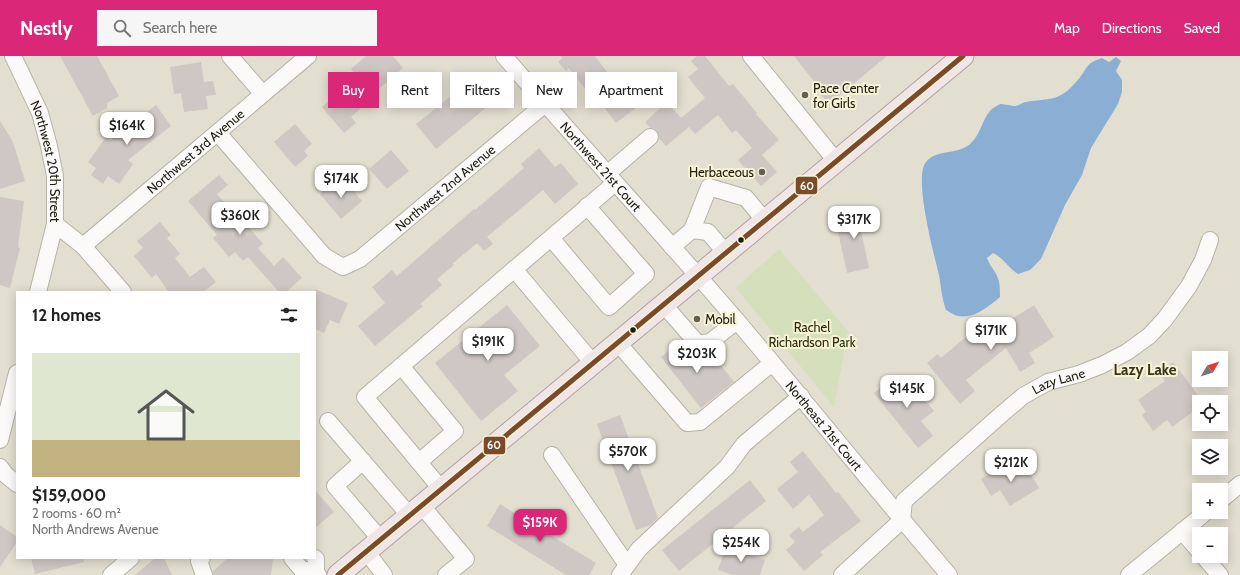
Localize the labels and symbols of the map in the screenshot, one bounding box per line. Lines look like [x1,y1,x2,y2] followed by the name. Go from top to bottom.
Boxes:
[813,80,880,111] place label: Pace Center for Girls
[800,90,810,100] marker: Pace Center for Girls
[27,98,63,223] street label: Northwest 20th Street
[143,105,248,197] street label: Northwest 3rd Avenue
[99,112,155,146] pin: $164K
[557,118,645,215] street label: Northwest 21st Court
[392,141,499,234] street label: Northwest 2nd Avenue
[689,164,755,180] place label: Herbaceous
[313,165,369,199] pin: $174K
[757,167,767,177] marker: Herbaceous
[795,176,818,195] line badge: 60
[800,179,814,193] text: 60
[212,202,268,236] pin: $360K
[826,206,882,240] pin: $317K
[736,235,746,245] unlabelled marker
[705,311,736,327] place label: Mobil
[692,314,702,324] marker: Mobil
[963,317,1019,351] pin: $171K
[769,319,856,350] park label: Rachel Richardson Park
[628,325,638,335] unlabelled marker
[460,328,516,362] pin: $191K
[669,340,725,374] pin: $203K
[1192,351,1228,387] north arrow
[1113,361,1177,379] district label: Lazy Lake
[1029,364,1088,397] street label: Lazy Lane
[879,375,935,409] pin: $145K
[783,378,866,474] street label: Northeast 21st Court
[483,436,506,455] line badge: 60
[487,438,501,452] text: 60
[600,438,656,472] pin: $570K
[983,449,1039,483] pin: $212K
[512,509,568,543] pin: $159K
[713,529,769,563] pin: $254K

